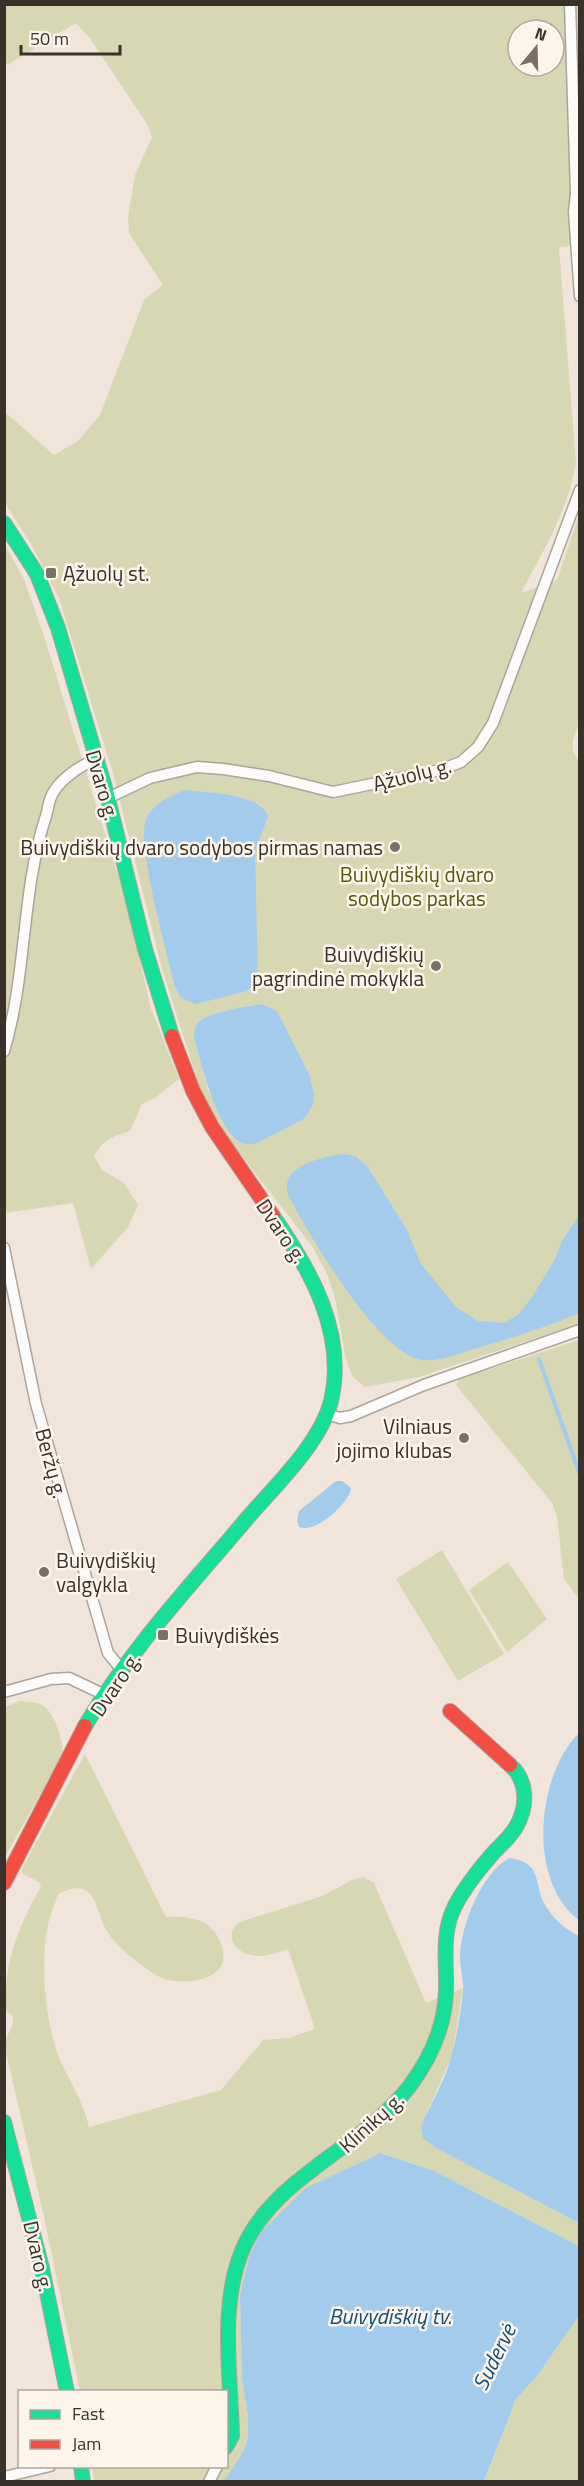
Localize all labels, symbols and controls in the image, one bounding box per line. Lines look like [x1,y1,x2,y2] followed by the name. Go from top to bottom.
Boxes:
[21,18,120,56] scale bar
[506,18,566,78] north arrow
[532,21,550,47] text: N
[30,25,69,52] text: 50 m
[63,557,150,589] place label: Ąžuolų st.
[44,566,58,580] marker: Ąžuolų st.
[78,746,128,824] street label: Dvaro g.
[369,749,455,799] street label: Ąžuolų g.
[20,831,383,863] place label: Buivydiškių dvaro sodybos pirmas namas
[388,840,402,854] marker: Buivydiškių dvaro sodybos pirmas namas
[340,858,494,914] park label: Buivydiškių dvaro sodybos parkas
[252,938,424,994] place label: Buivydiškių pagrindinė mokykla
[429,959,443,973] marker: Buivydiškių pagrindinė mokykla
[249,1192,315,1270] street label: Dvaro g.
[334,1410,452,1466] place label: Vilniaus jojimo klubas
[27,1424,77,1502] street label: Beržų g.
[457,1431,471,1445] marker: Vilniaus jojimo klubas
[56,1544,156,1600] place label: Buivydiškių valgykla
[37,1565,51,1579] marker: Buivydiškių valgykla
[175,1619,279,1651] place label: Buivydiškės
[156,1628,170,1642] marker: Buivydiškės
[82,1645,148,1723] street label: Dvaro g.
[331,2084,411,2160] street label: Klinikų g.
[15,2217,63,2295] street label: Dvaro g.
[329,2299,452,2333] water label: Buivydiškių tv.
[463,2316,525,2396] water label: Sudervė
[18,2390,228,2468] legend
[72,2400,105,2427] text: Fast
[72,2430,101,2457] text: Jam

